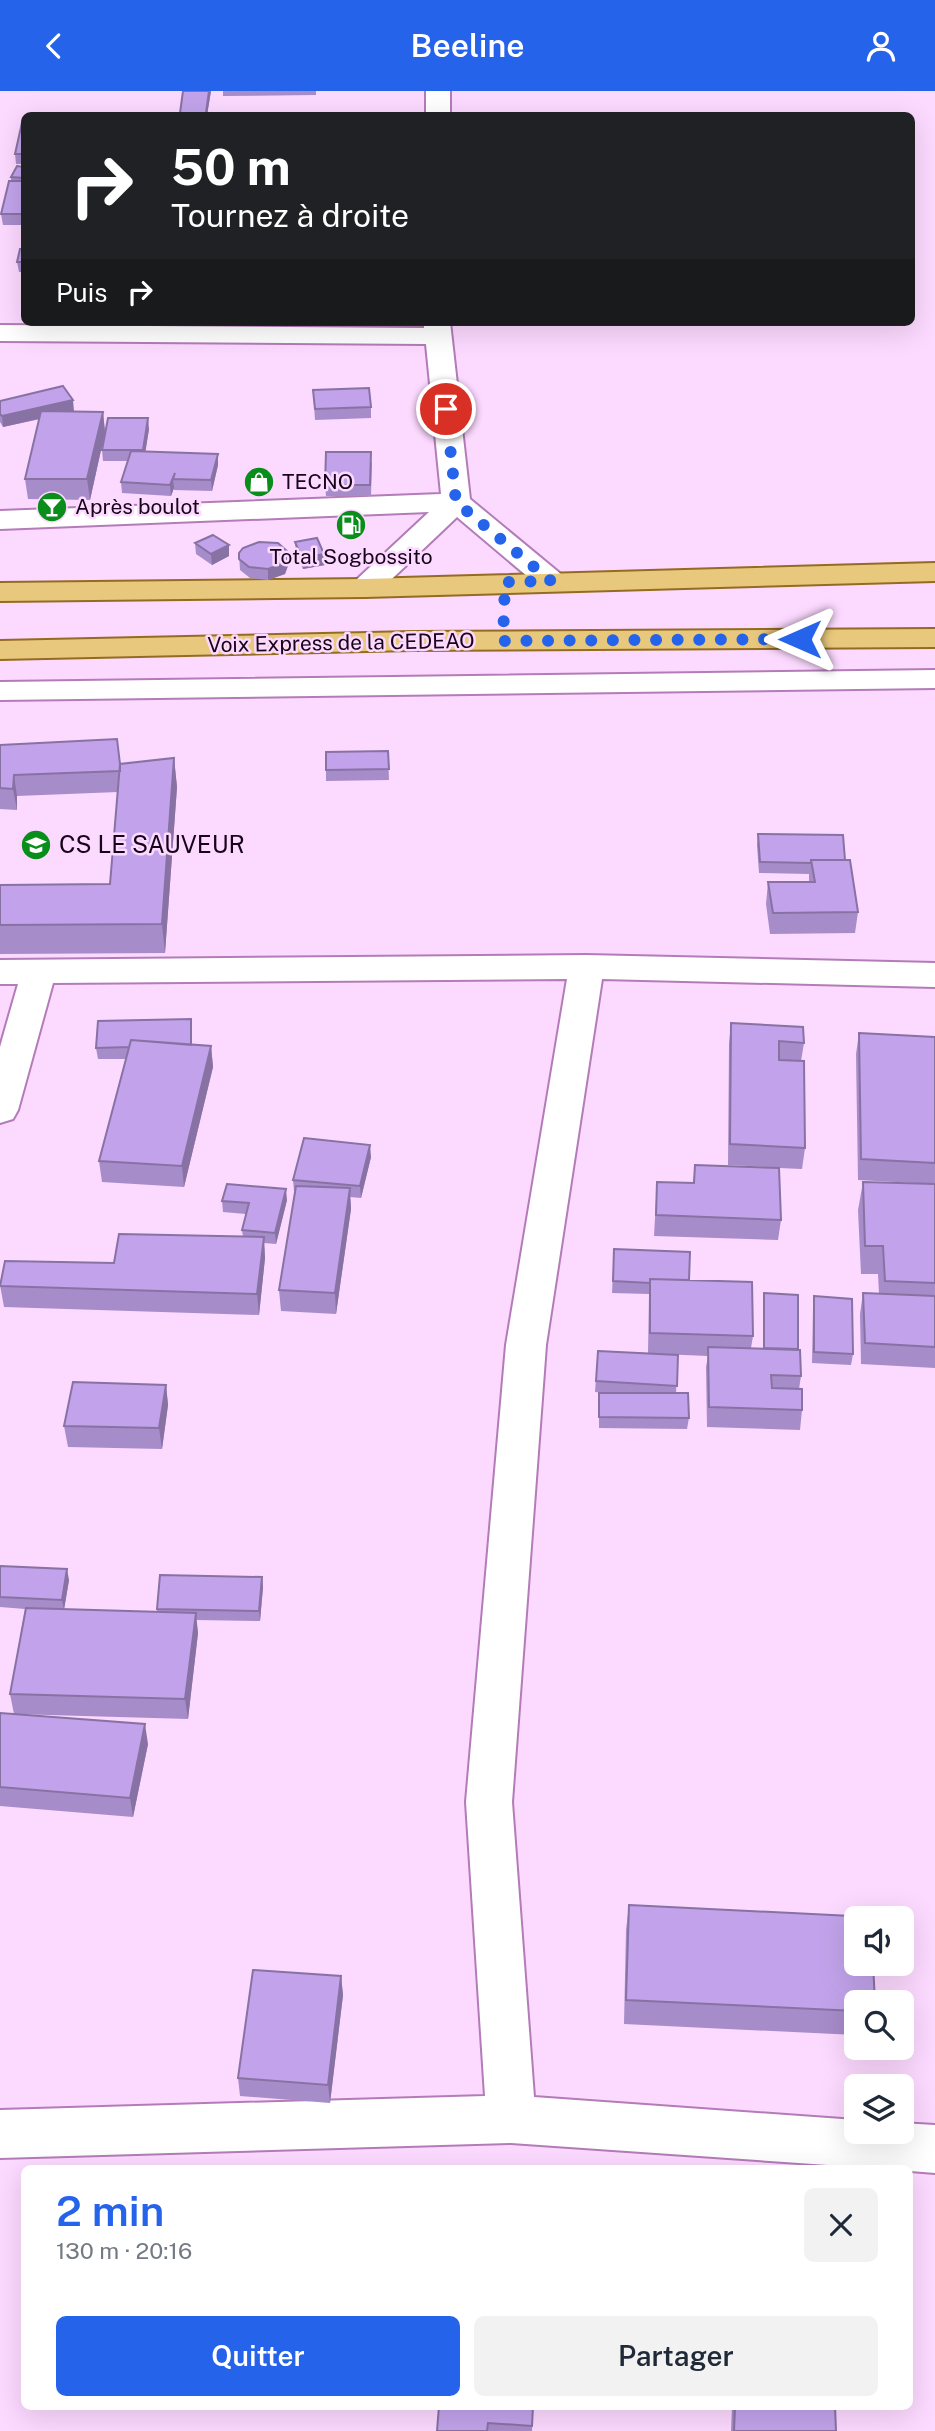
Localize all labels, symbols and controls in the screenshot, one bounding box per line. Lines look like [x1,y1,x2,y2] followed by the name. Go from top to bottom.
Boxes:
[35,27,73,65] icon: back
[411,27,524,64] text: Beeline
[862,27,900,65] icon: person
[171,138,291,196] text: 50 m
[56,140,147,231] icon: right
[171,197,409,234] text: Tournez à droite
[121,273,159,311] icon: right
[56,277,107,308] text: Puis
[416,379,476,439] pin
[427,390,465,428] icon: arrive
[242,465,276,499] shop icon: TECNO
[282,469,353,494] place label: TECNO
[35,490,69,524] bar icon: Après boulot
[75,494,200,519] place label: Après boulot
[334,508,368,542] fuel station icon: Total Sogbossito
[269,544,433,569] place label: Total Sogbossito
[763,602,837,676] position arrow
[207,628,475,657] street label: Voix Express de la CEDEAO
[19,828,53,862] school or university icon: CS LE SAUVEUR
[59,830,245,858] place label: CS LE SAUVEUR
[844,1906,914,2144] map controls
[844,1906,914,1976] button: sound
[844,1990,914,2060] button: search
[844,2074,914,2144] button: layers
[56,2186,164,2235] text: 2 min
[804,2188,878,2262] button: close
[56,2237,192,2264] text: 130 m · 20:16
[56,2316,460,2396] button: Quitter
[474,2316,878,2396] button: Partager

